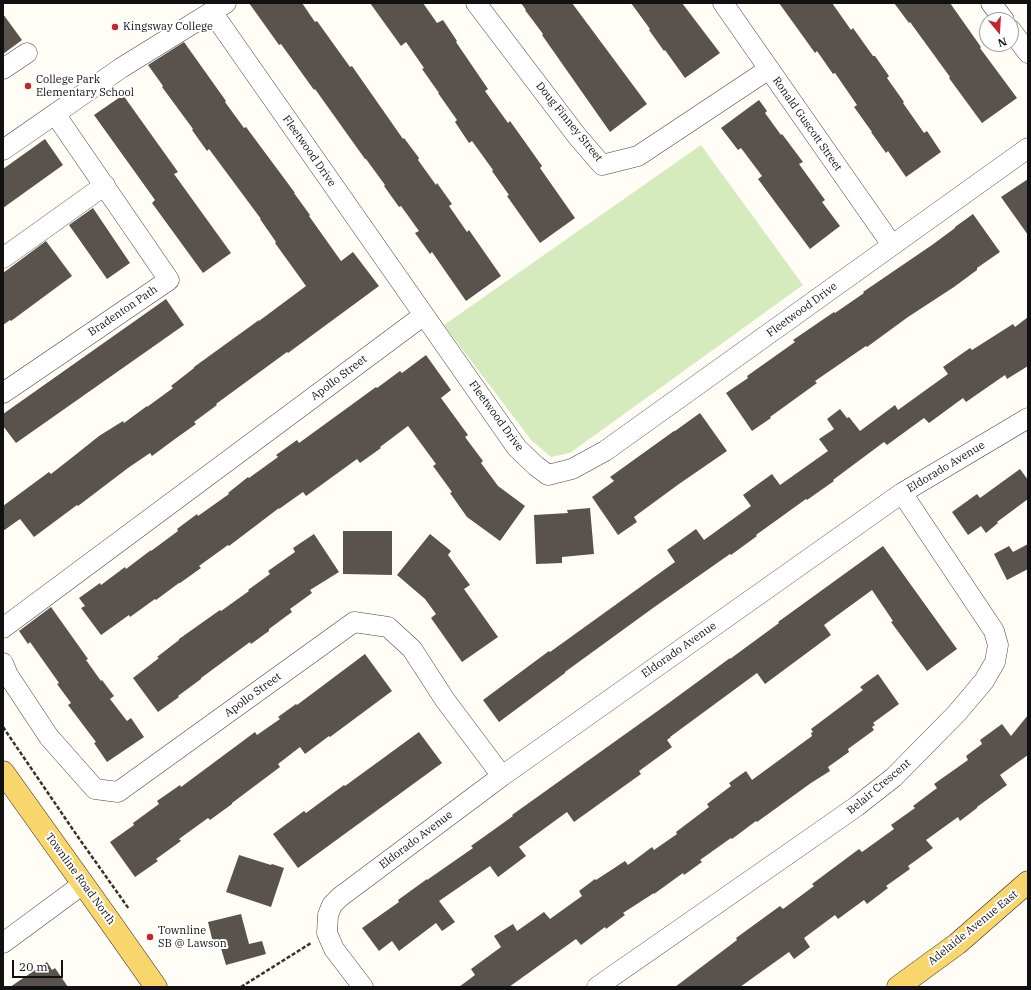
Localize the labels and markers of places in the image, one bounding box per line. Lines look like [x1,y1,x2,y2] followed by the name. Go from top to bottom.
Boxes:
[123,20,213,34] place label: Kingsway College
[110,22,120,32] marker: Kingsway College
[36,73,134,99] place label: College Park Elementary School
[23,81,33,91] marker: College Park Elementary School
[158,924,227,950] place label: Townline SB @ Lawson
[145,932,155,942] marker: Townline SB @ Lawson

